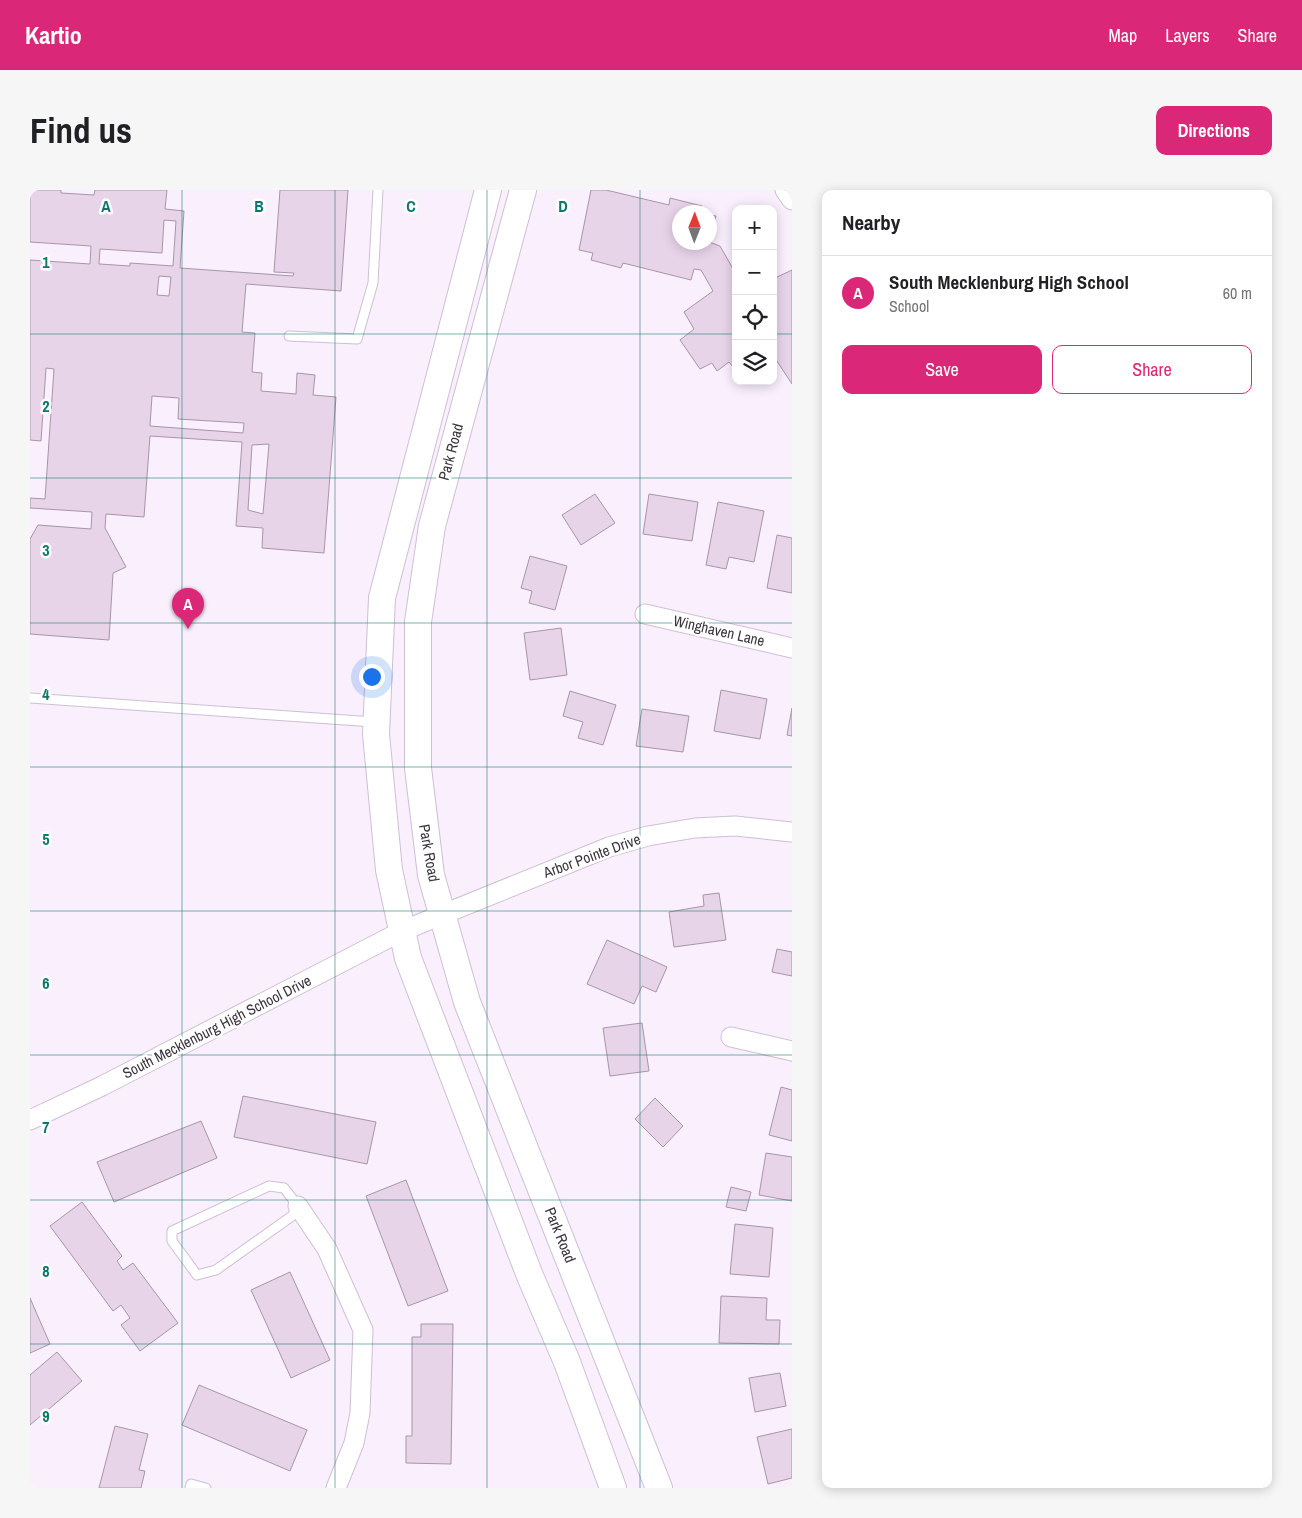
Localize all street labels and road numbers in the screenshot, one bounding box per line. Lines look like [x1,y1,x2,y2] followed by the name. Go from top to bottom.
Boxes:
[433,421,468,483] street label: Park Road
[671,610,767,651] street label: Winghaven Lane
[414,822,445,883] street label: Park Road
[539,828,643,883] street label: Arbor Pointe Drive
[119,970,315,1083] street label: South Mecklenburg High School Drive
[540,1204,581,1266] street label: Park Road

